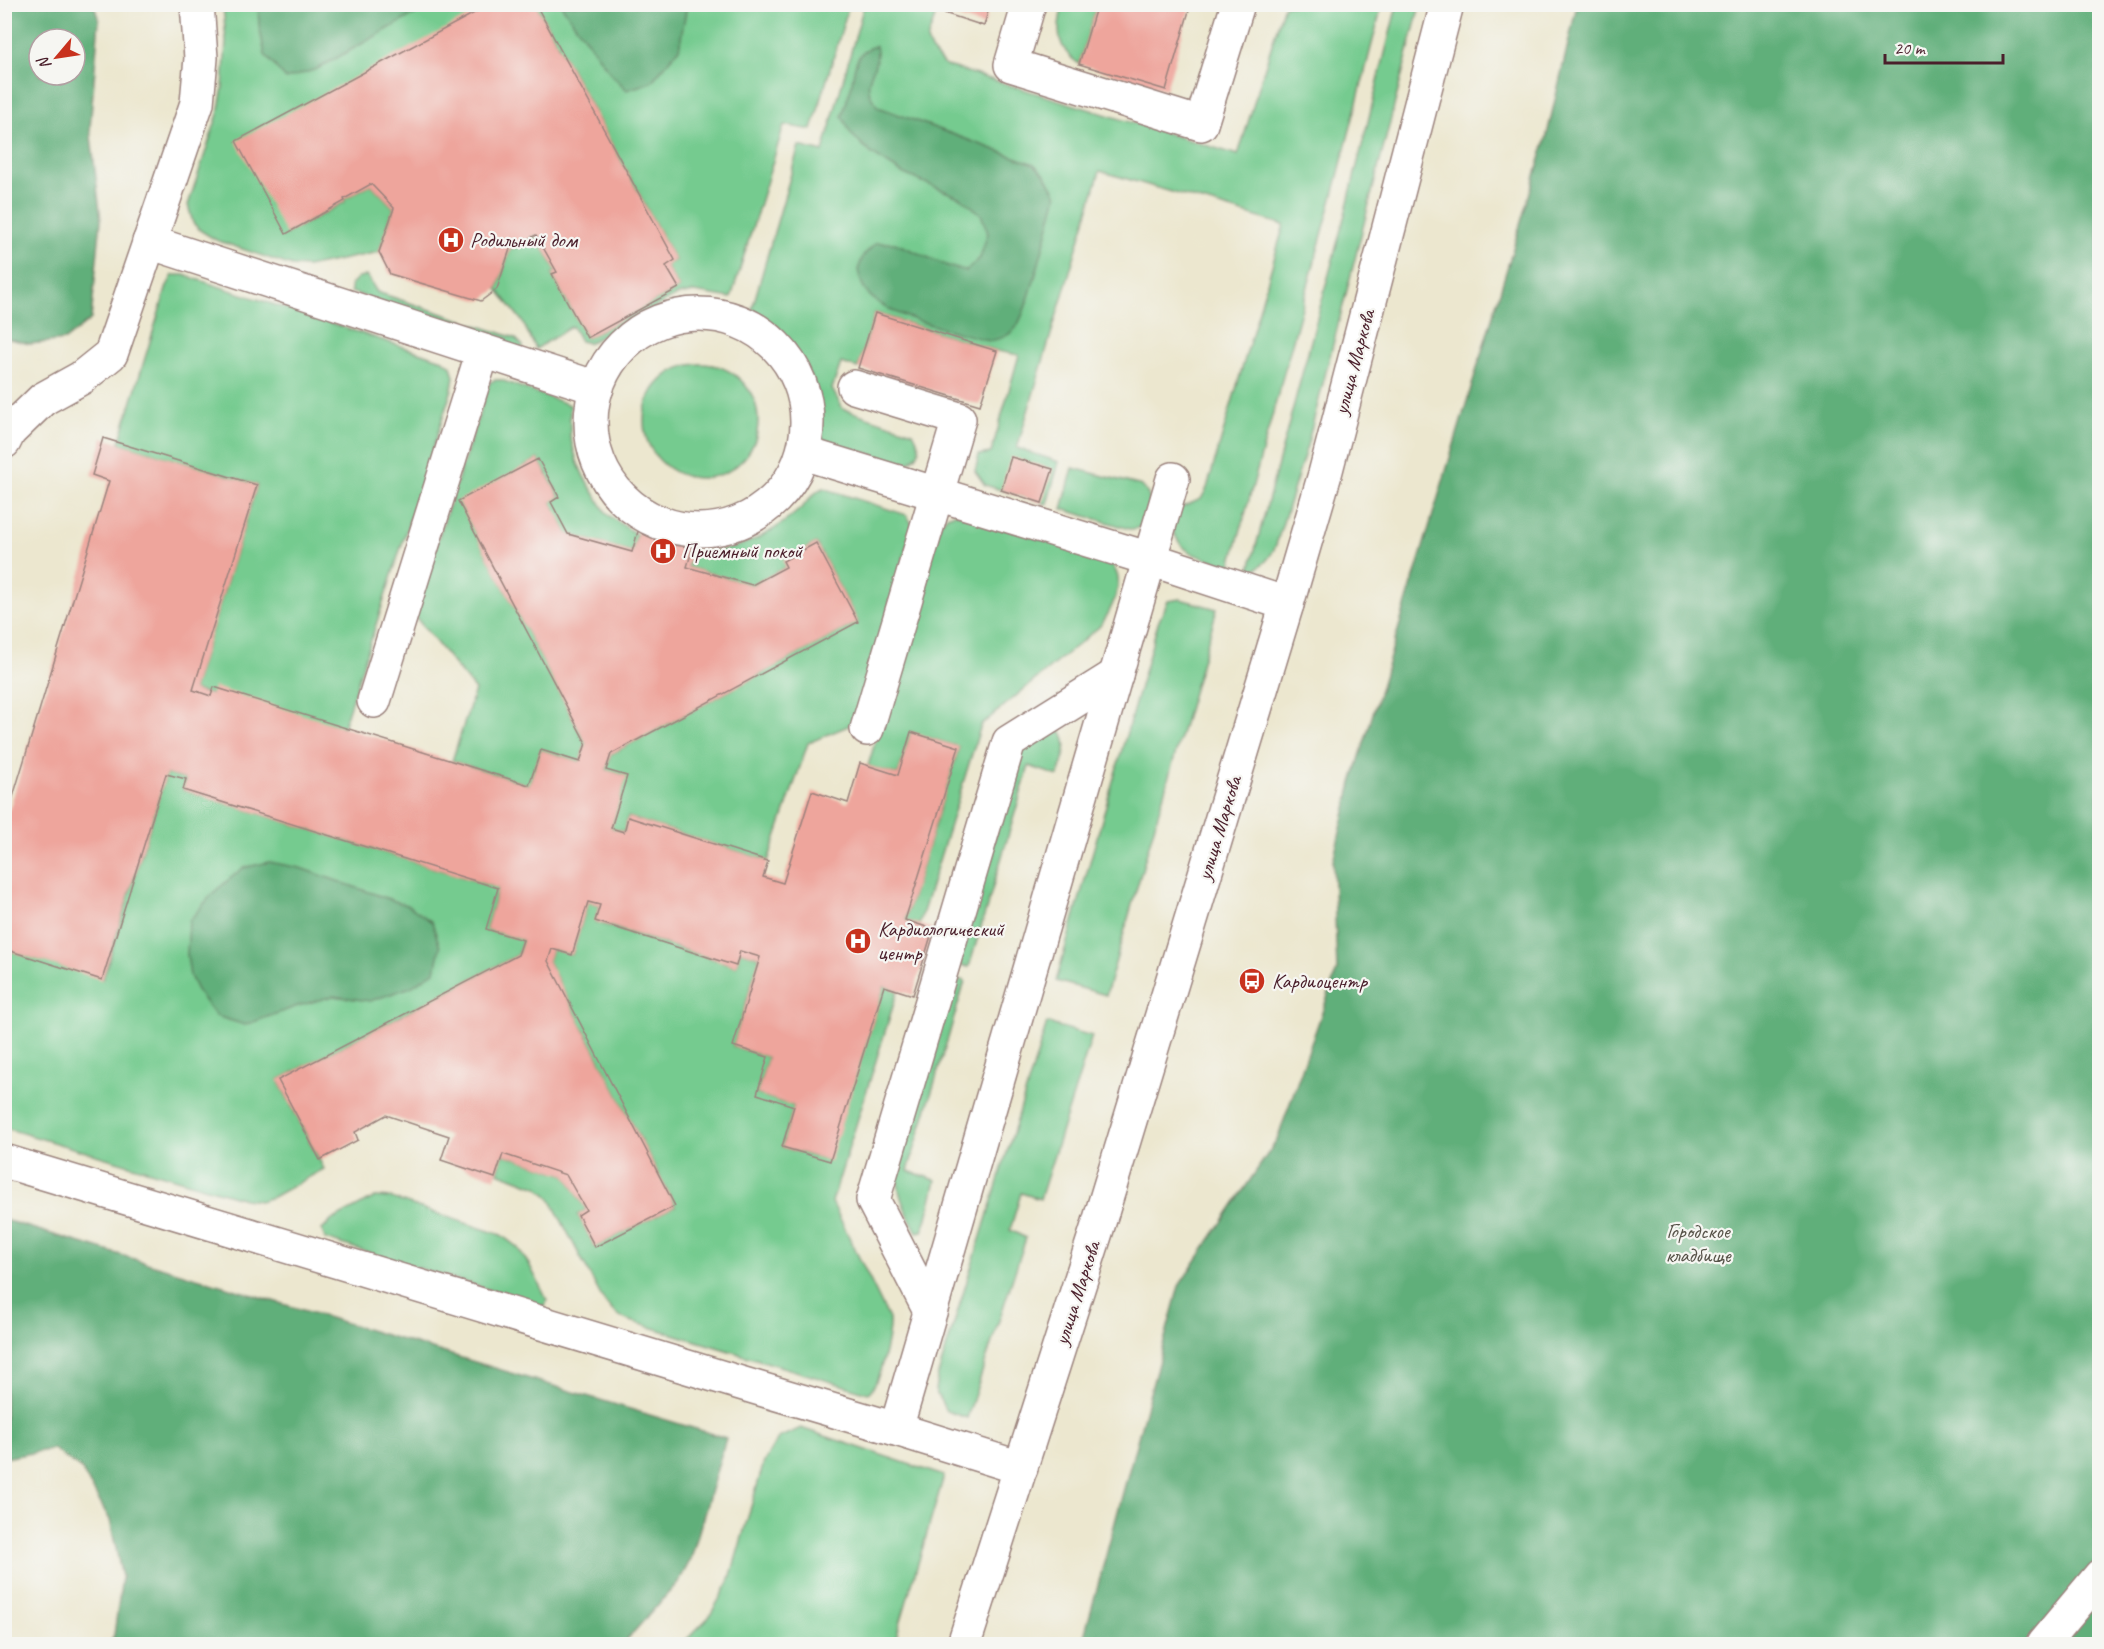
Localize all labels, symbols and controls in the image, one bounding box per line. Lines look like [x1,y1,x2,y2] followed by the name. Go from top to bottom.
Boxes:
[27,27,87,87] north arrow
[1885,27,2004,65] scale bar
[1894,37,1927,59] text: 20 m
[32,52,56,73] text: N
[436,225,466,255] hospital icon: Родильный дом
[470,227,579,253] place label: Родильный дом
[1327,304,1381,419] street label: улица Маркова
[648,536,678,566] hospital icon: Приемный покой
[682,538,804,564] place label: Приемный покой
[1190,771,1248,885] street label: улица Маркова
[878,916,1005,966] place label: Кардиологический центр
[843,926,873,956] hospital icon: Кардиологический центр
[1237,966,1267,996] bus stop icon: Кардиоцентр
[1272,968,1369,994] place label: Кардиоцентр
[1665,1218,1732,1268] park label: Городское кладбище
[1047,1236,1107,1350] street label: улица Маркова

